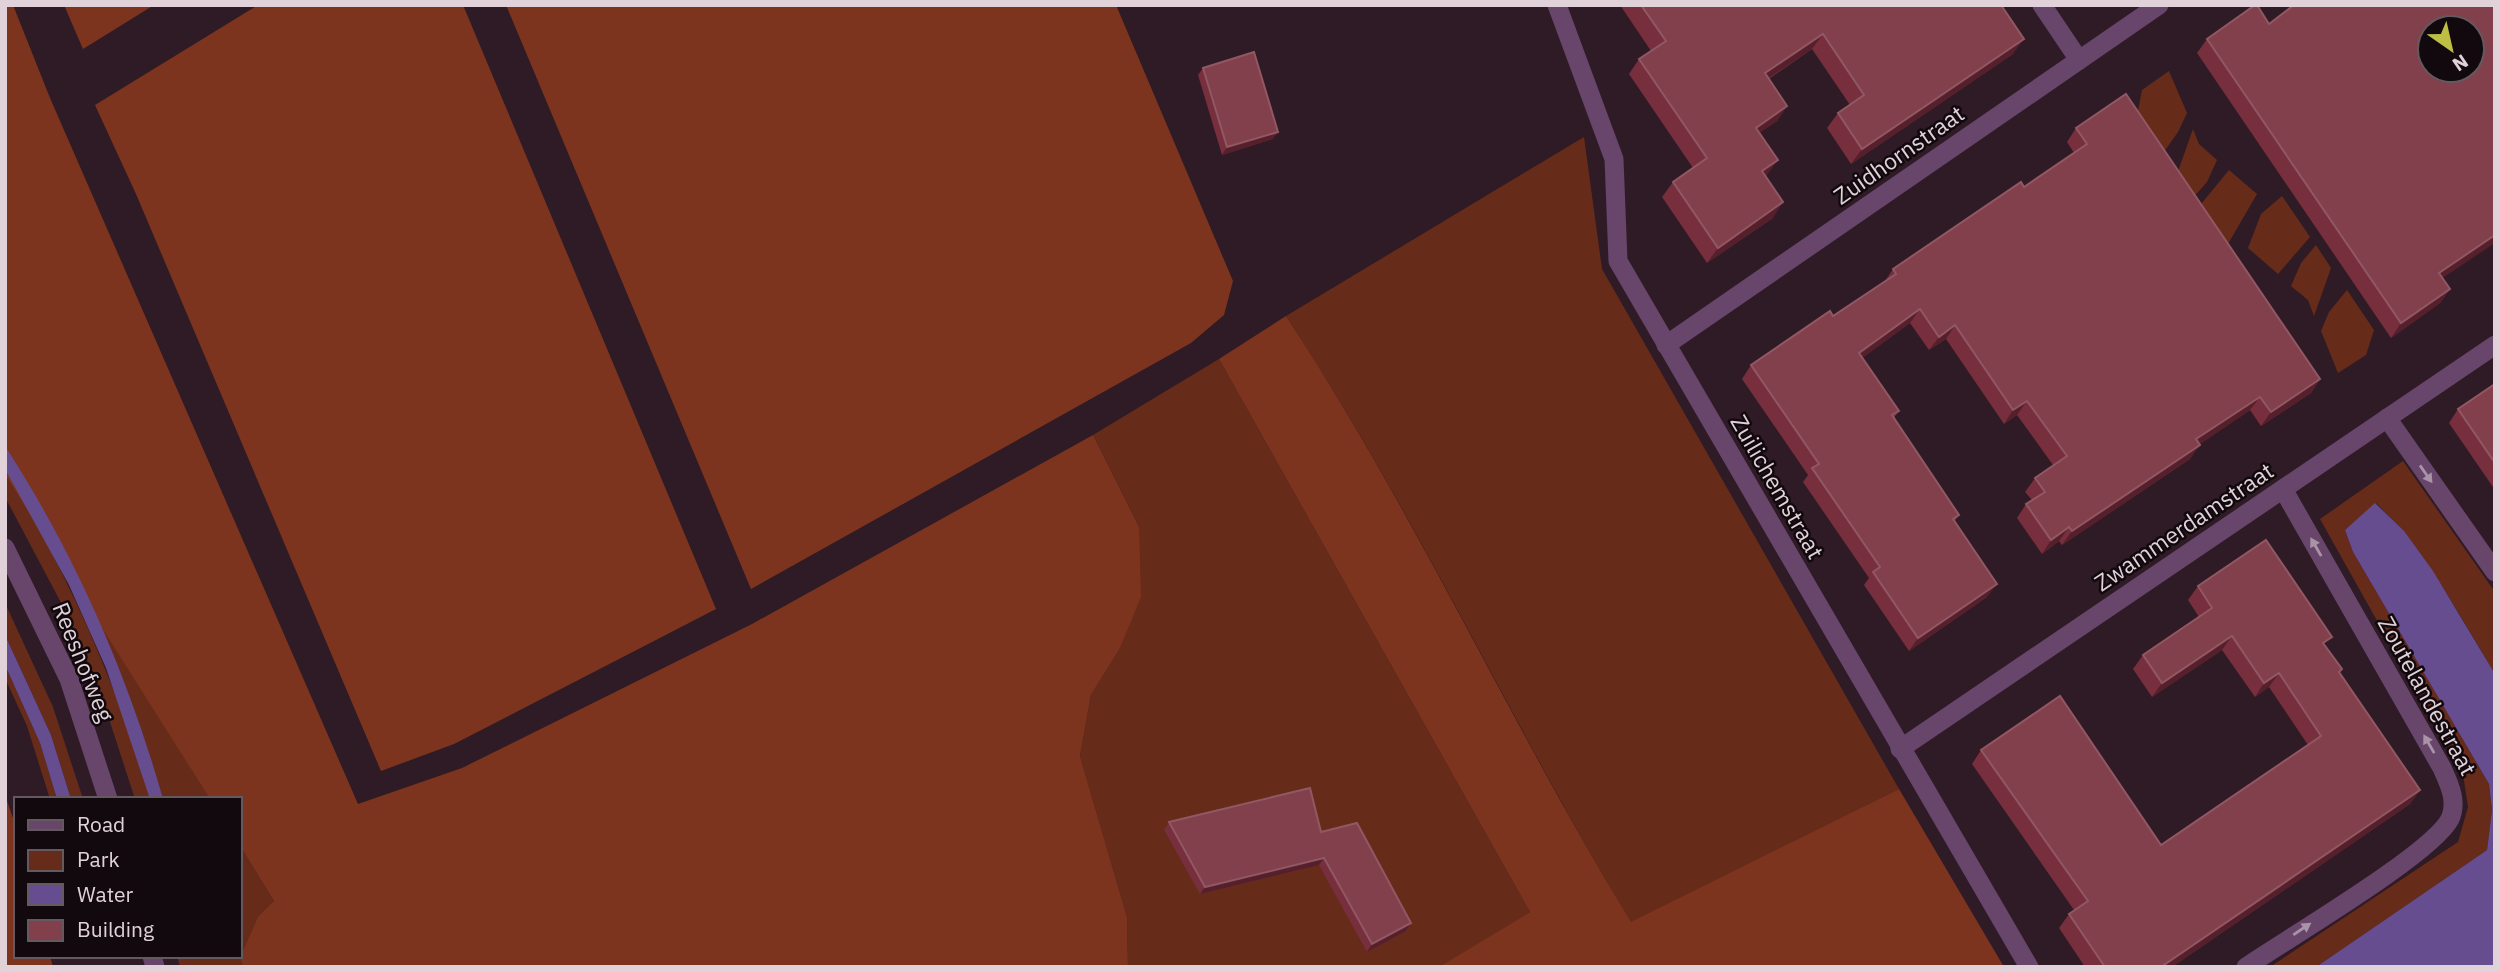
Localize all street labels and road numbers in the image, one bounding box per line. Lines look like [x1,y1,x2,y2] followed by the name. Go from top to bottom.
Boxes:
[1827,98,1970,210] street label: Zuidhornstraat
[1725,409,1831,564] street label: Zuilichemstraat
[2088,455,2279,597] street label: Zwammerdamstraat
[46,597,122,726] street label: Reeshofweg
[2372,611,2484,780] street label: Zoutelandestraat

